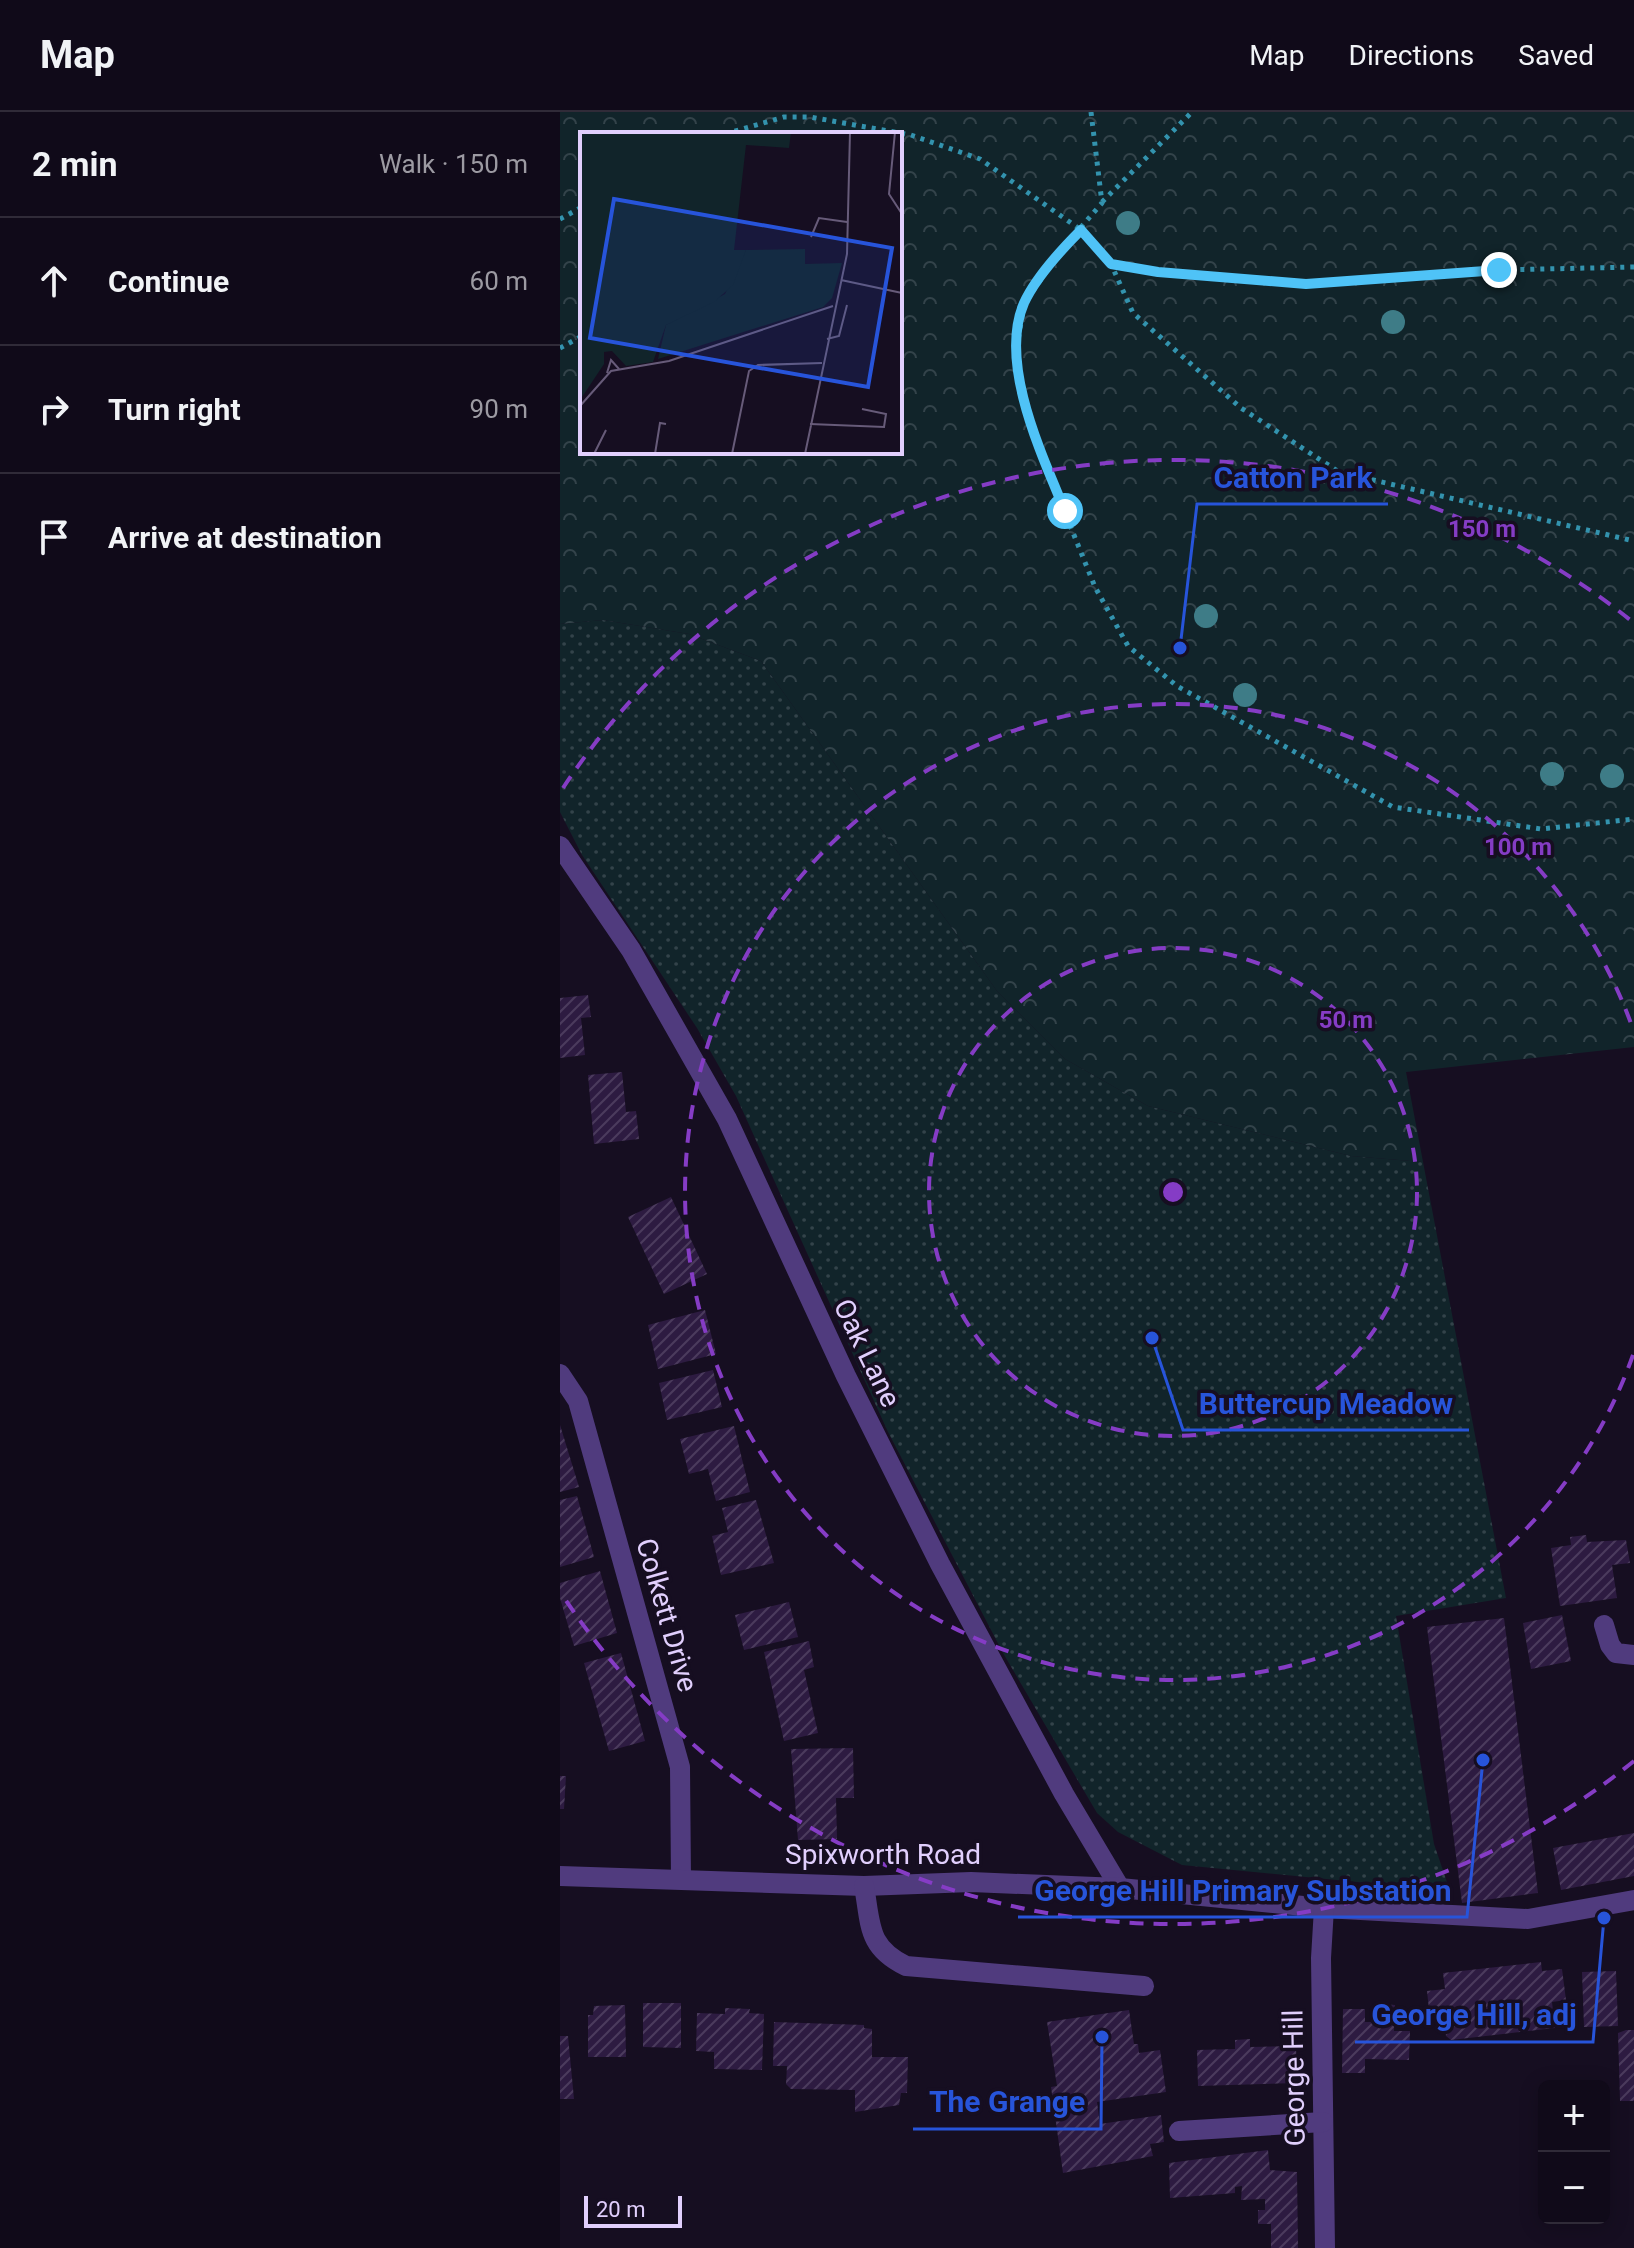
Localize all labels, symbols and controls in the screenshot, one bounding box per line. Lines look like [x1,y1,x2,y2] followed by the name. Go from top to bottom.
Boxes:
[40,33,115,77] text: Map
[1249,39,1305,72] text: Map
[1349,39,1474,72] text: Directions
[1518,39,1594,72] text: Saved
[580,132,902,454] inset map
[32,144,117,184] text: 2 min
[379,149,528,179] text: Walk · 150 m
[1481,252,1517,288] route end
[32,259,76,303] icon: ahead
[108,264,229,299] text: Continue
[470,266,528,296] text: 60 m
[32,387,76,431] icon: right
[108,392,241,427] text: Turn right
[470,394,528,424] text: 90 m
[1197,450,1388,504] callout: Catton Park
[1213,460,1373,495] text: Catton Park
[1047,493,1083,529] route start
[32,515,76,559] icon: arrive
[1448,515,1516,543] text: 150 m
[108,520,382,555] text: Arrive at destination
[1484,833,1552,861] text: 100 m
[1319,1006,1373,1034] text: 50 m
[1159,1178,1187,1206] centre of rings
[827,1294,907,1412] street label: Oak Lane
[1183,1376,1469,1430] callout: Buttercup Meadow
[1199,1386,1453,1421] text: Buttercup Meadow
[629,1535,705,1695] street label: Colkett Drive
[785,1838,981,1871] street label: Spixworth Road
[1018,1863,1467,1917] callout: George Hill Primary Substation
[1034,1873,1452,1908] text: George Hill Primary Substation
[1355,1988,1593,2042] callout: George Hill, adj
[1371,1997,1577,2032] text: George Hill, adj
[1276,2009,1312,2147] street label: George Hill
[913,2075,1101,2129] callout: The Grange
[1538,2080,1610,2224] map controls
[1538,2080,1610,2152] button: +
[929,2084,1085,2119] text: The Grange
[1538,2152,1610,2224] button: −
[584,2192,682,2228] scale bar
[596,2197,645,2222] text: 20 m

